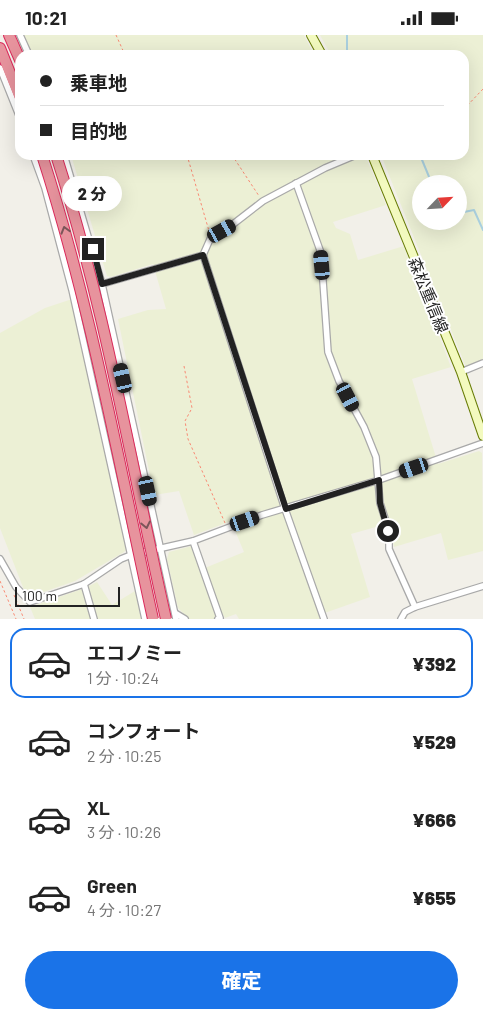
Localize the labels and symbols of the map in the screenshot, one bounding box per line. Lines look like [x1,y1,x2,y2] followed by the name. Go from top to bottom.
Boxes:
[412,175,468,230] north arrow
[63,177,123,211] callout: 2 分
[205,217,238,245] car
[61,227,71,235] one-way arrow
[82,238,104,260] route end
[313,249,330,281] car
[405,254,453,336] street label: 森松重信線
[112,362,133,394] car
[334,380,361,414] car
[397,456,430,480] car
[137,475,158,507] car
[228,509,261,533] car
[377,520,399,542] route start
[140,521,150,530] one-way arrow
[15,584,120,607] scale bar

